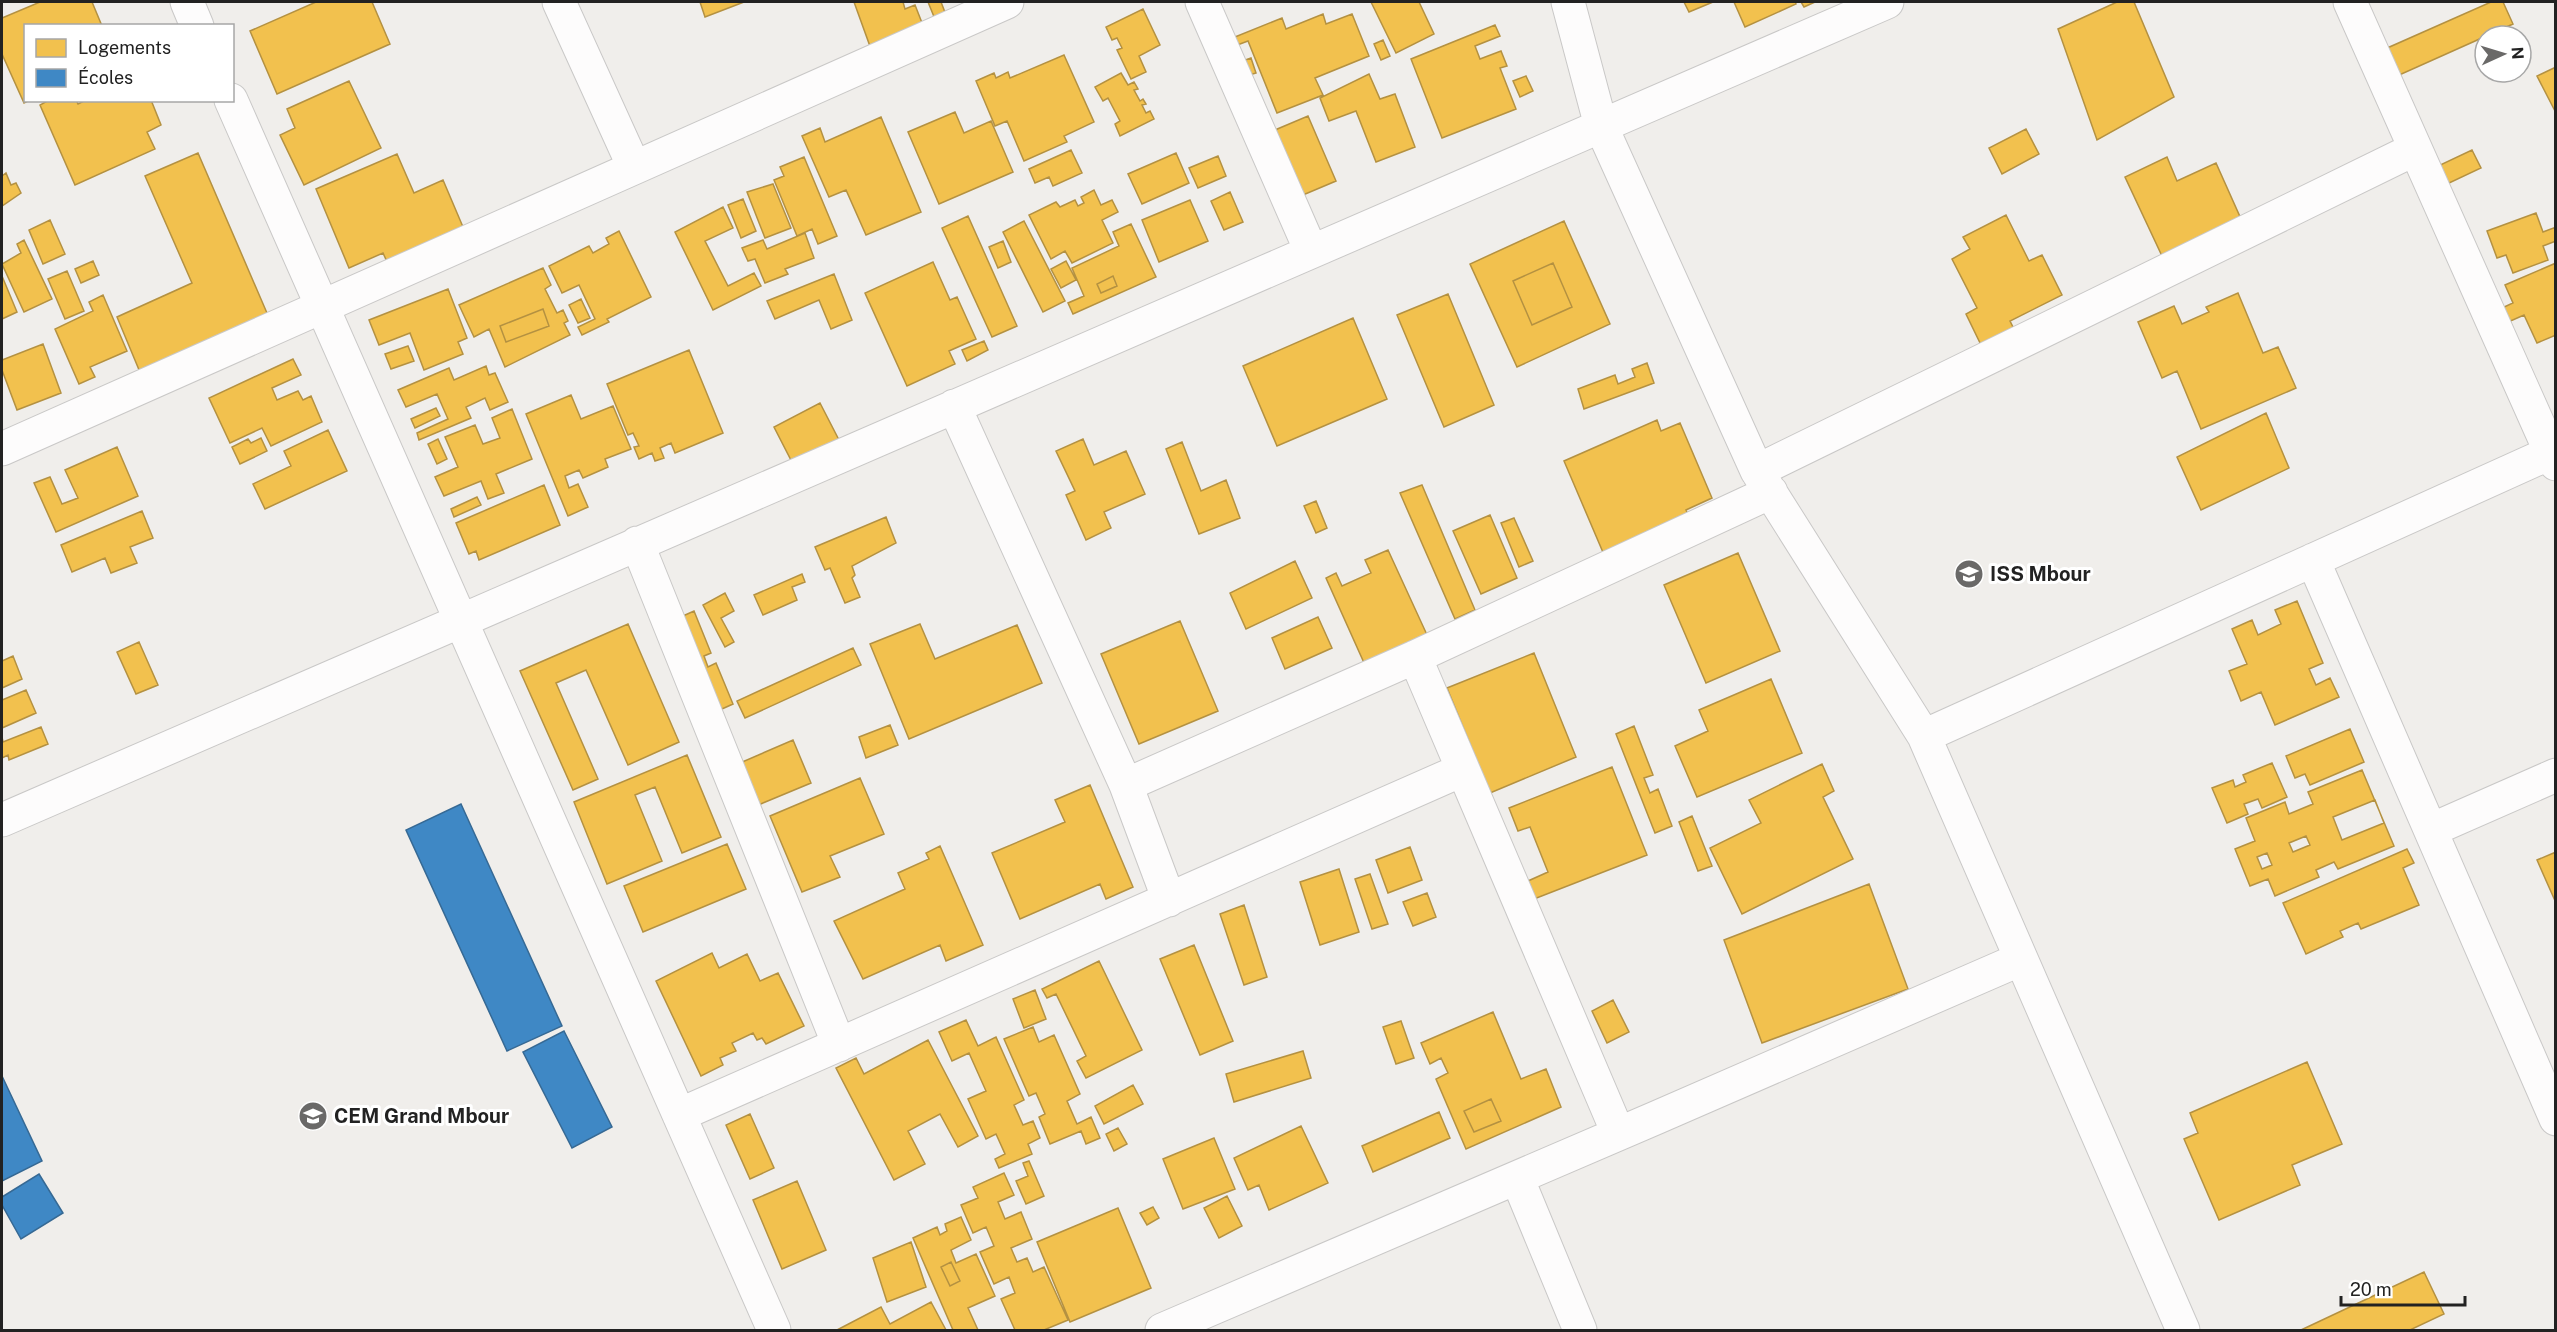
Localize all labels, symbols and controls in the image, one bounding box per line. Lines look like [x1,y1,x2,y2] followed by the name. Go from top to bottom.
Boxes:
[24,24,234,102] legend
[2473,24,2533,84] north arrow
[78,37,171,58] text: Logements
[2508,46,2527,60] text: N
[78,66,133,88] text: Écoles
[1953,558,1985,590] school or university icon: ISS Mbour
[1990,562,2091,586] place label: ISS Mbour
[297,1100,329,1132] school or university icon: CEM Grand Mbour
[334,1104,509,1128] place label: CEM Grand Mbour
[2341,1269,2466,1307] scale bar
[2350,1279,2392,1300] text: 20 m

